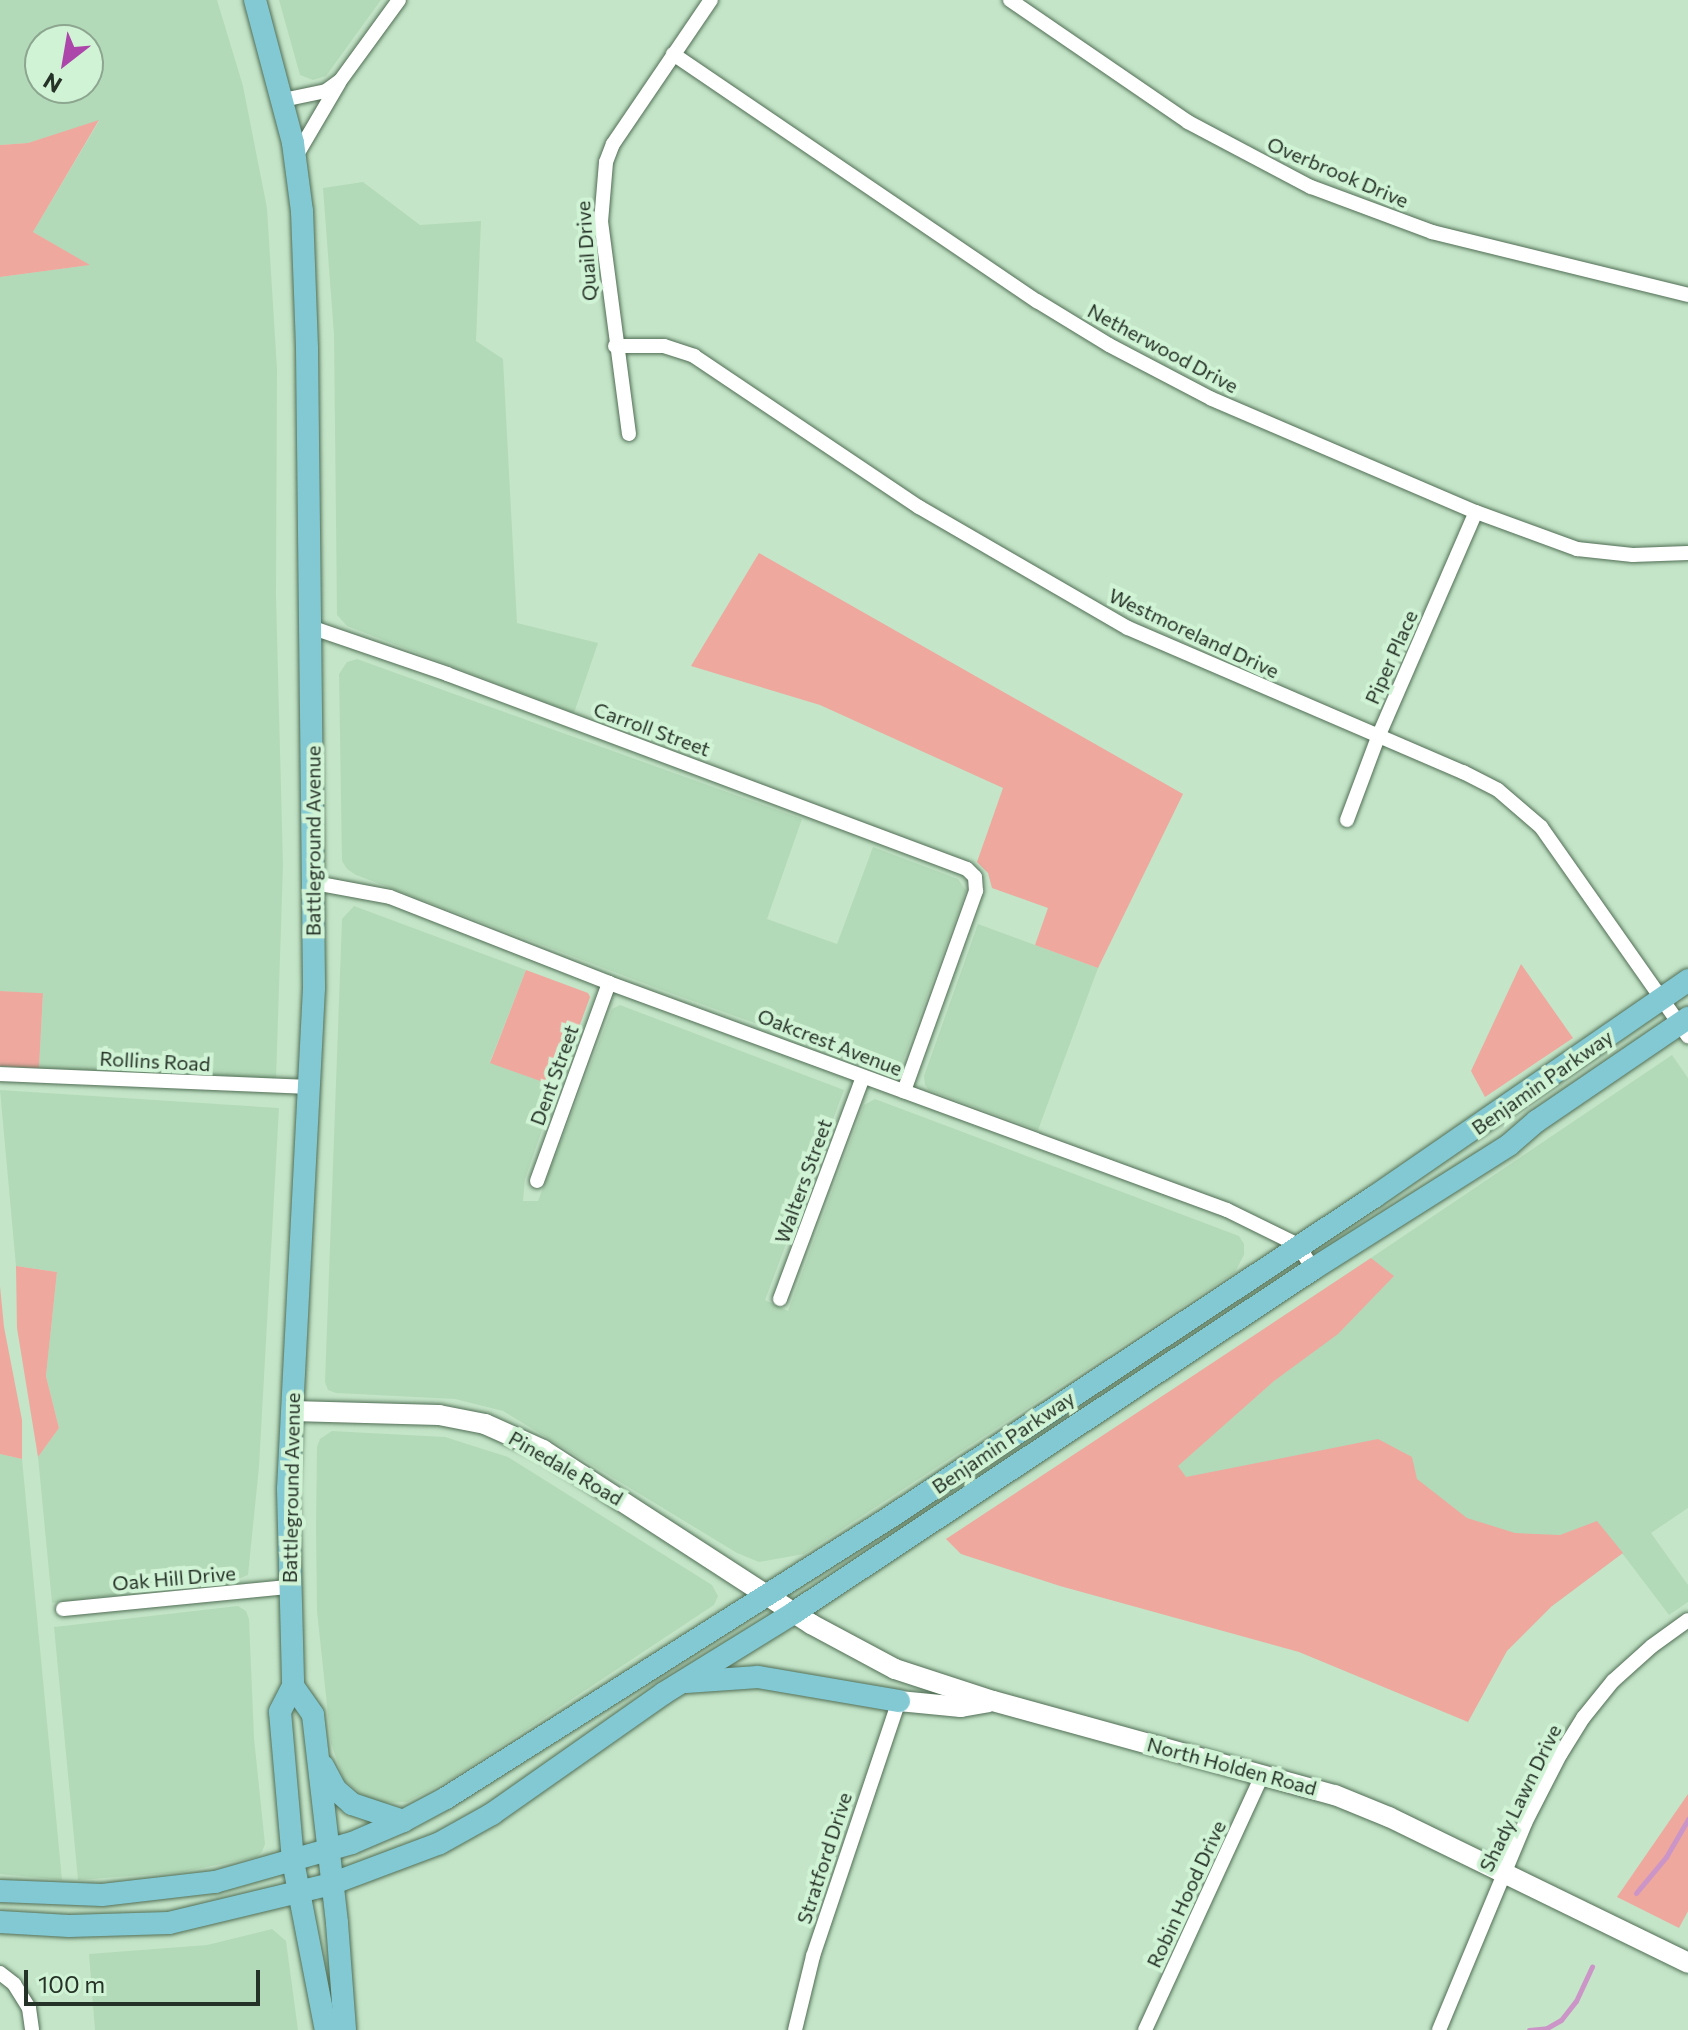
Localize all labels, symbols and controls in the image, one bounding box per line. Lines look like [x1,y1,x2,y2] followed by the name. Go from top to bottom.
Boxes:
[24,24,104,104] north arrow
[38,67,66,99] text: N
[1264,131,1412,213] street label: Overbrook Drive
[571,200,601,302] street label: Quail Drive
[1084,298,1242,398] street label: Netherwood Drive
[1105,583,1283,683] street label: Westmoreland Drive
[1360,606,1422,708] street label: Piper Place
[590,697,714,761] street label: Carroll Street
[301,746,325,936] street label: Battleground Avenue
[754,1003,906,1081] street label: Oakcrest Avenue
[525,1021,583,1129] street label: Dent Street
[1467,1024,1617,1140] street label: Benjamin Parkway
[99,1046,211,1076] street label: Rollins Road
[769,1116,837,1246] street label: Walters Street
[927,1385,1079,1499] street label: Benjamin Parkway
[277,1393,305,1583] street label: Battleground Avenue
[505,1426,627,1510] street label: Pinedale Road
[111,1561,237,1595] street label: Oak Hill Drive
[1474,1721,1566,1875] street label: Shady Lawn Drive
[1145,1732,1319,1800] street label: North Holden Road
[791,1789,857,1927] street label: Stratford Drive
[1141,1817,1231,1971] street label: Robin Hood Drive
[28,1954,264,2004] scale bar
[38,1969,105,1998] text: 100 m

